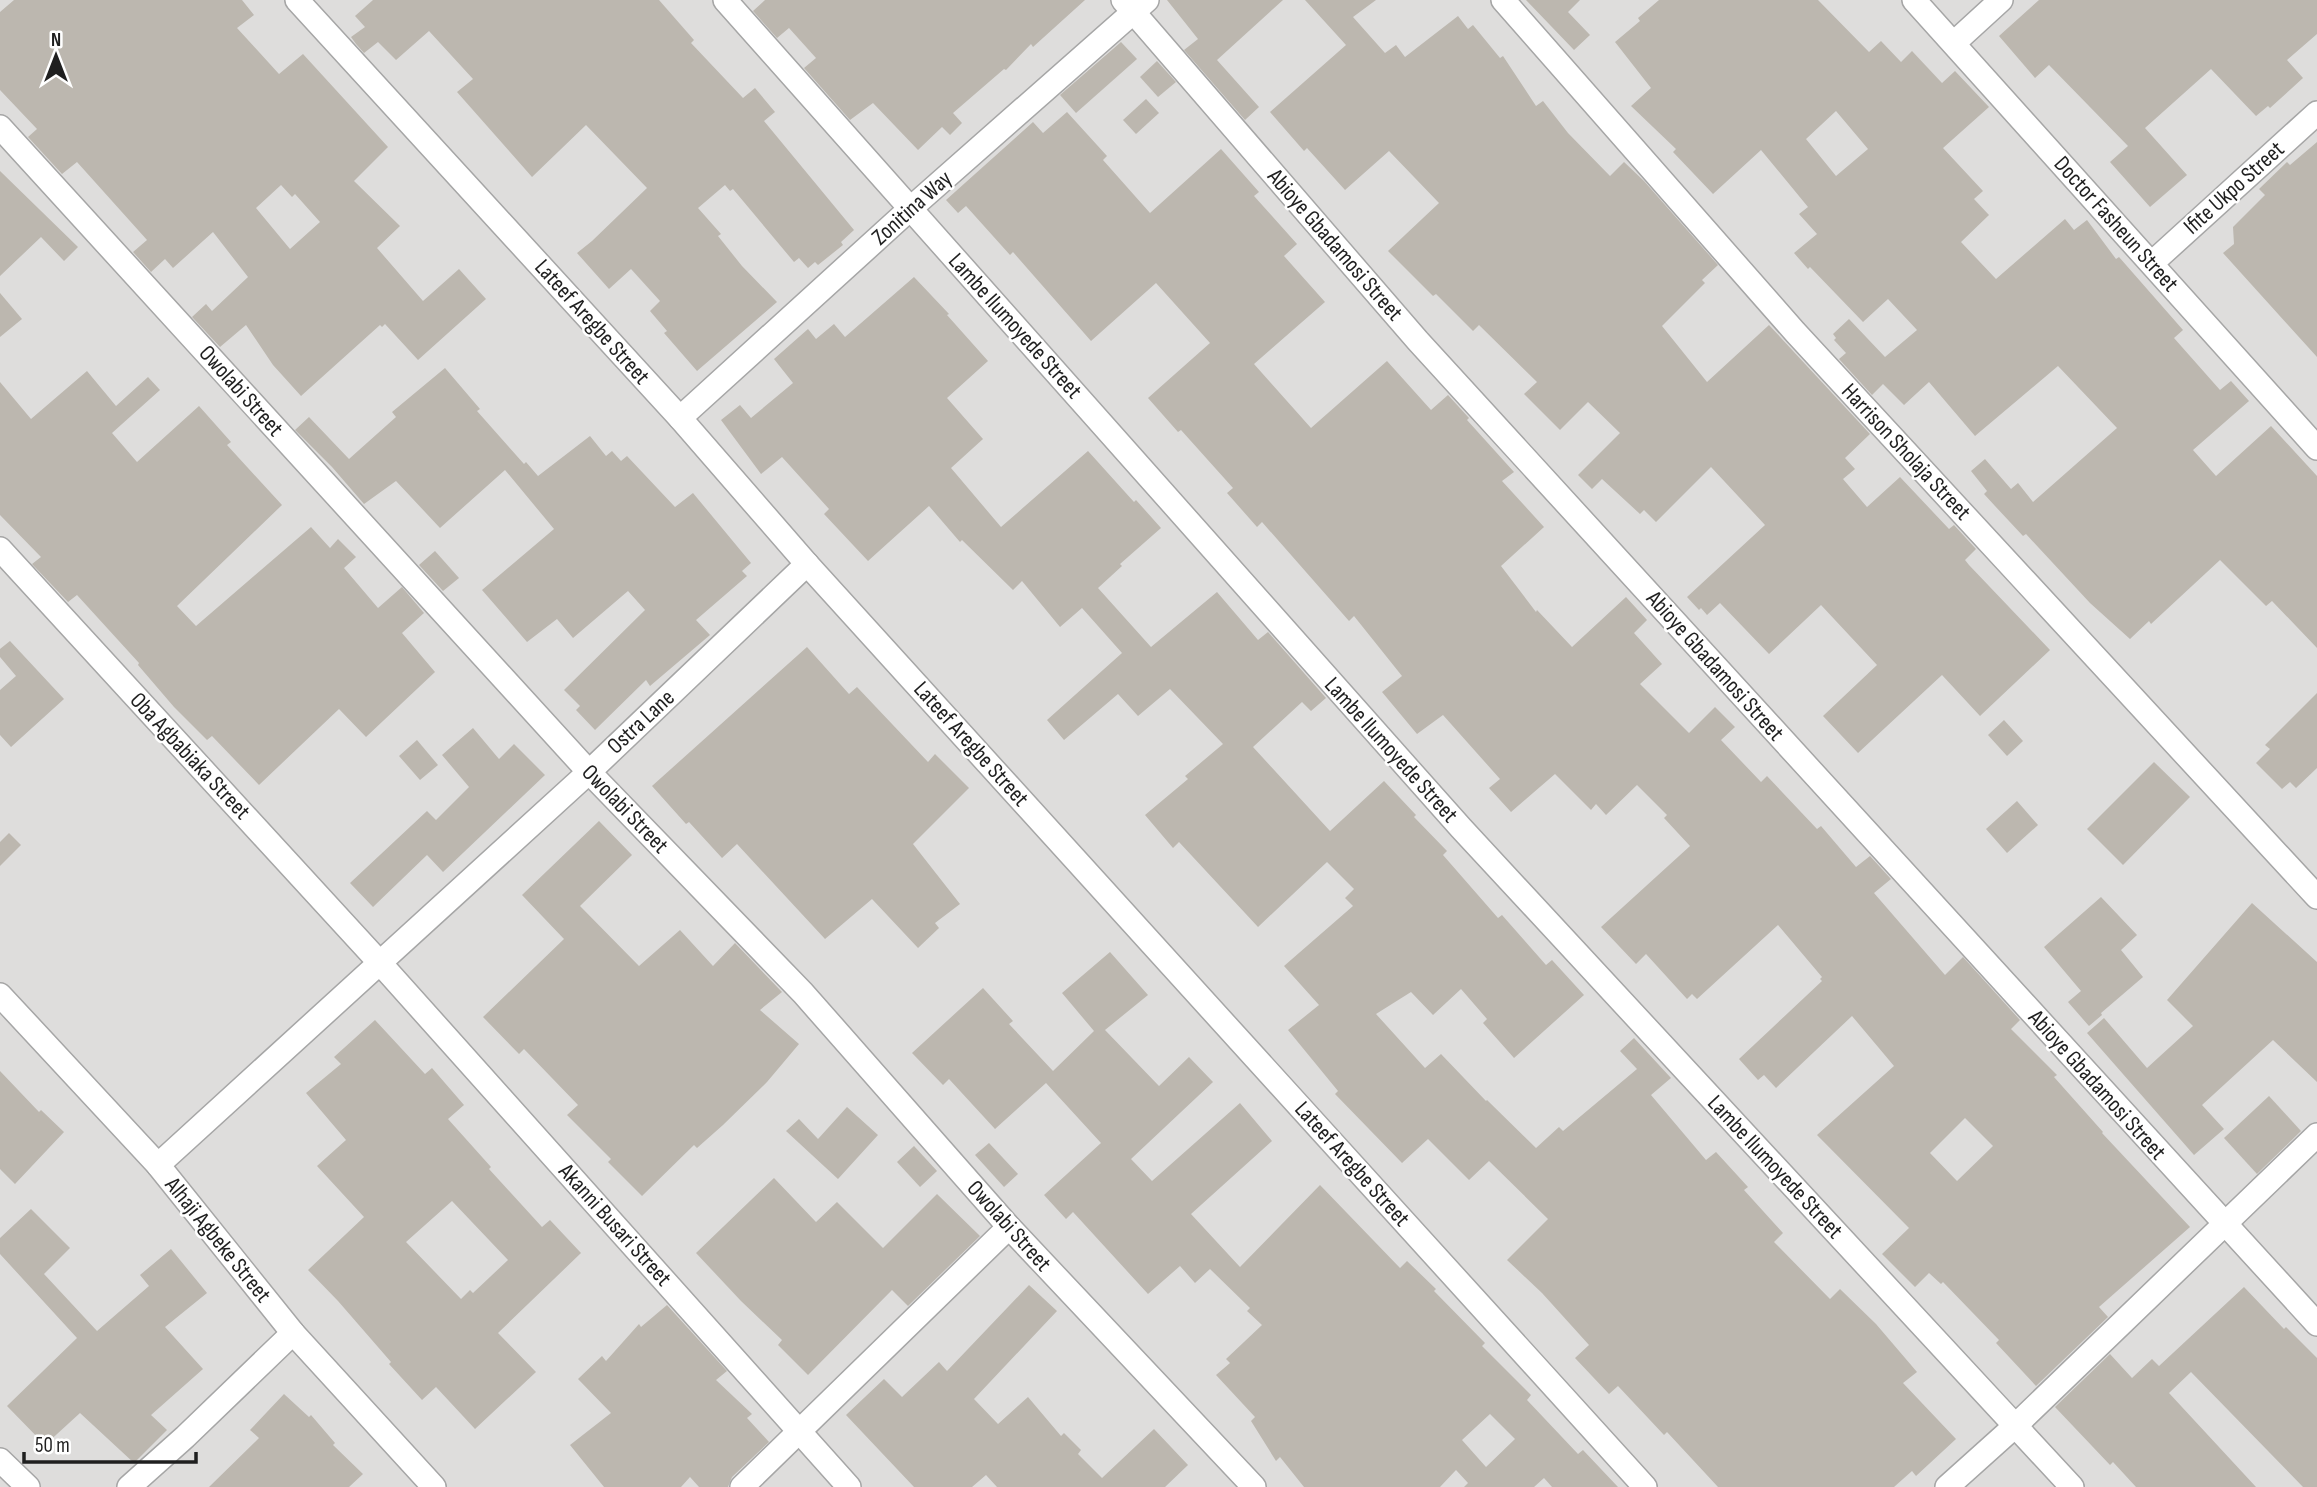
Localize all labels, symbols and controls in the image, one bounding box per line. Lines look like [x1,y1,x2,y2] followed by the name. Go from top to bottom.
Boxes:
[21,21,91,91] north arrow
[51,29,61,52] text: N
[2178,135,2290,241] street label: Ifite Ukpo Street
[2048,150,2184,298] street label: Doctor Fasheun Street
[1261,162,1409,327] street label: Abioye Gbadamosi Street
[866,165,958,251] street label: Zonitina Way
[942,247,1088,405] street label: Lambe Ilumoyede Street
[528,254,656,390] street label: Lateef Aregbe Street
[193,340,289,442] street label: Owolabi Street
[1835,378,1977,526] street label: Harrison Sholaja Street
[1640,584,1790,747] street label: Abioye Gbadamosi Street
[1318,671,1464,829] street label: Lambe Ilumoyede Street
[907,676,1035,812] street label: Lateef Aregbe Street
[602,684,680,760] street label: Ostra Lane
[124,687,256,825] street label: Oba Agbabiaka Street
[576,759,674,859] street label: Owolabi Street
[2022,1003,2172,1166] street label: Abioye Gbadamosi Street
[1701,1089,1849,1245] street label: Lambe Ilumoyede Street
[1288,1096,1416,1232] street label: Lateef Aregbe Street
[552,1157,677,1292] street label: Akanni Busari Street
[158,1171,277,1308] street label: Alhaji Agbeke Street
[961,1175,1057,1277] street label: Owolabi Street
[24,1420,196,1464] scale bar
[35,1433,70,1458] text: 50 m

